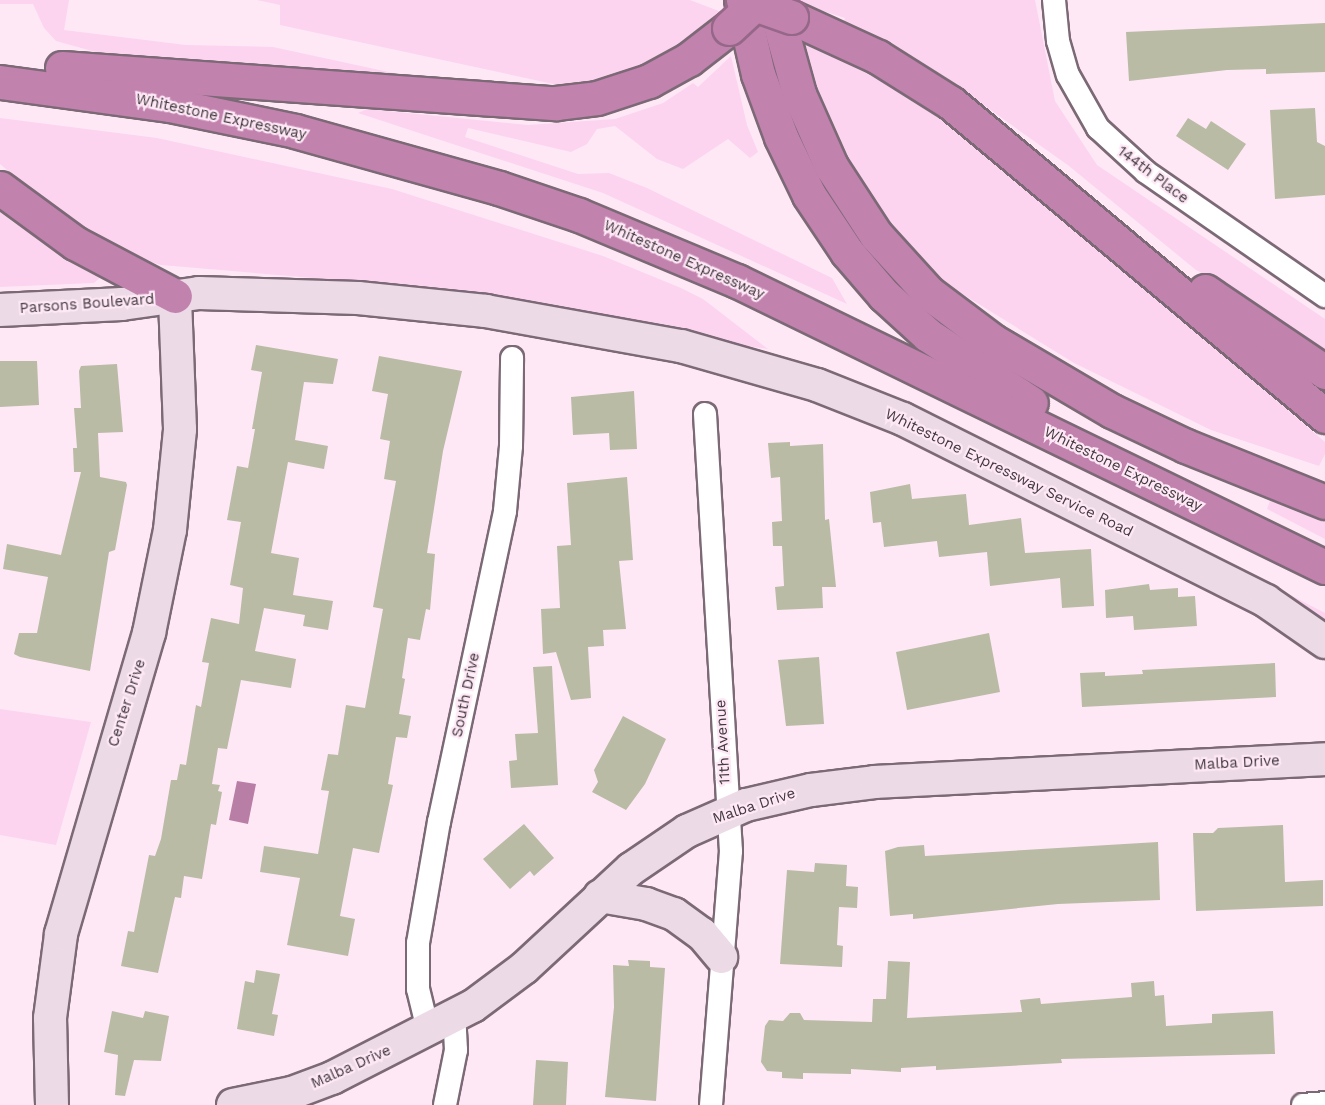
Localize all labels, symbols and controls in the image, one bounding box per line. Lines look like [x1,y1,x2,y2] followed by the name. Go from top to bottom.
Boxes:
[134,90,308,144] street label: Whitestone Expressway
[1114,142,1192,208] street label: 144th Place
[601,216,767,304] street label: Whitestone Expressway
[19,290,155,318] street label: Parsons Boulevard
[882,405,1136,541] street label: Whitestone Expressway Service Road
[1041,423,1205,515] street label: Whitestone Expressway
[448,651,484,739] street label: South Drive
[104,657,150,749] street label: Center Drive
[712,699,734,785] street label: 11th Avenue
[1194,752,1280,774] street label: Malba Drive
[710,784,798,828] street label: Malba Drive
[308,1041,394,1093] street label: Malba Drive

